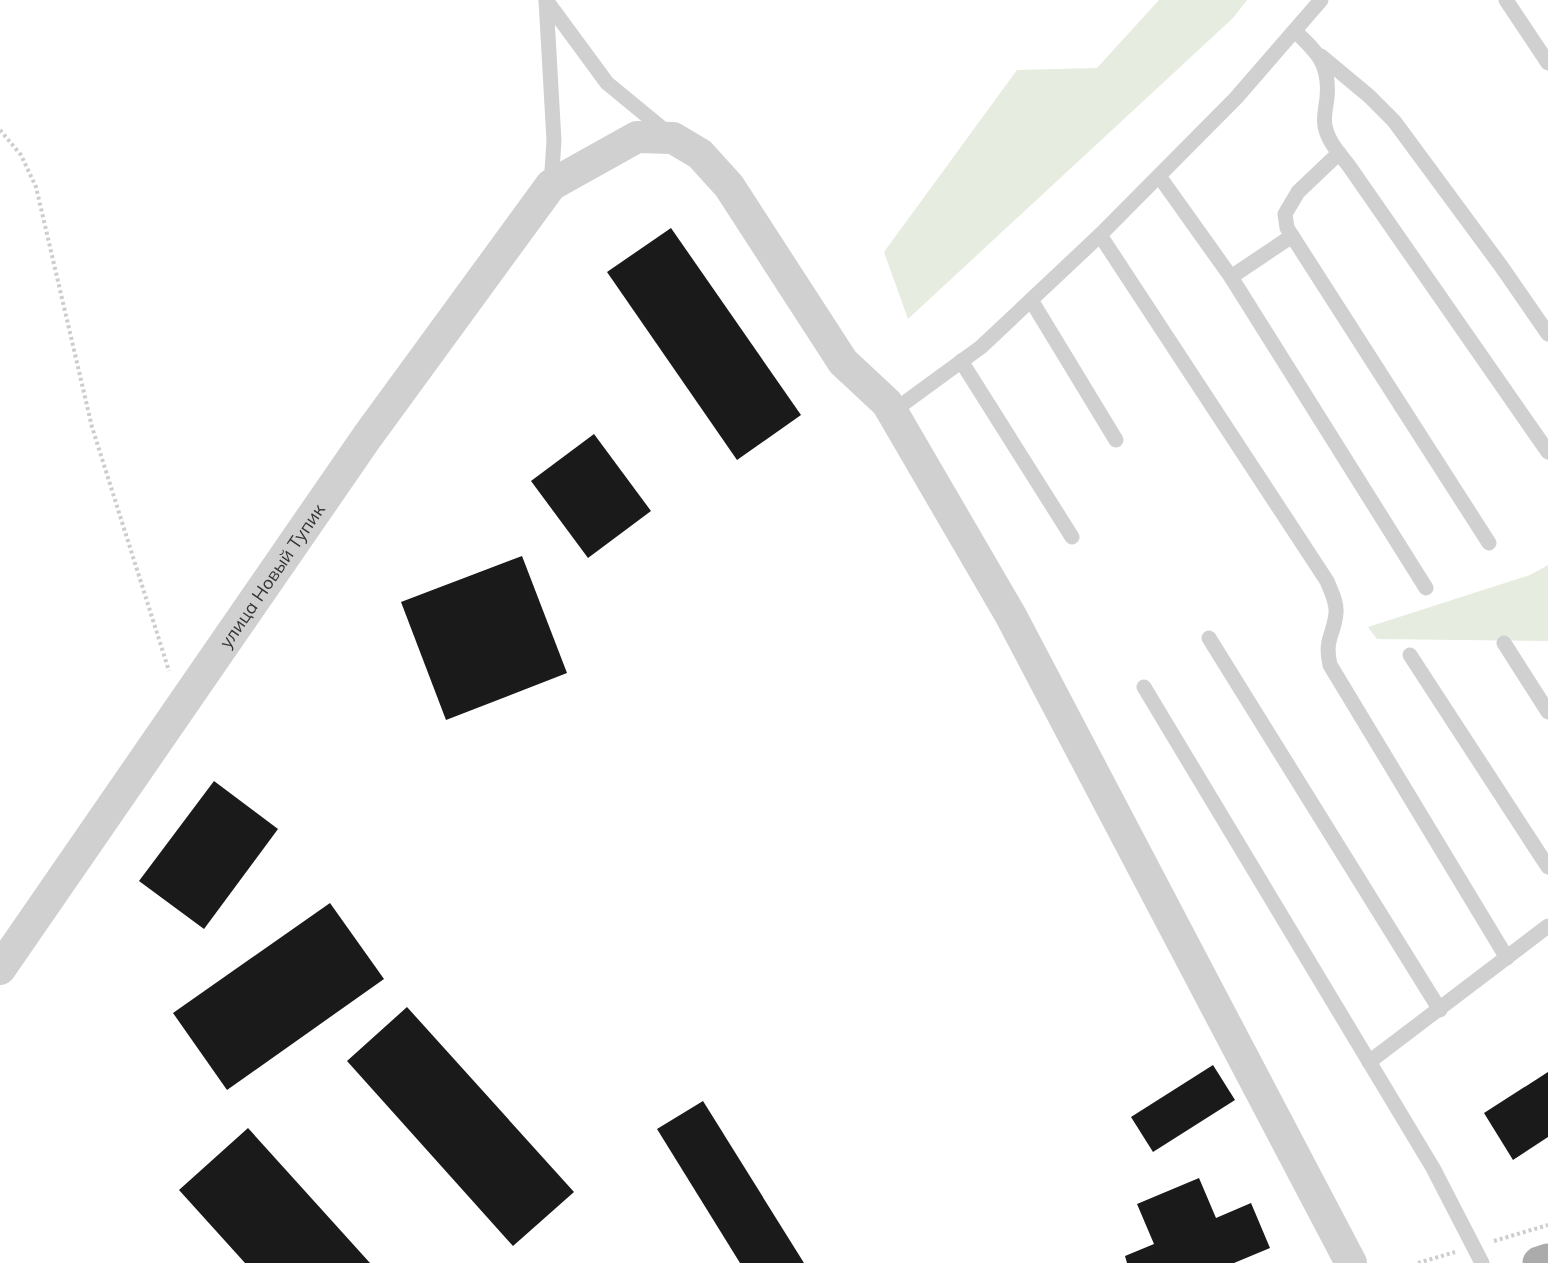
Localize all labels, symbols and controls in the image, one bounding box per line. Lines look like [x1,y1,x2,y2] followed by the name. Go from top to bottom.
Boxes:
[213,498,330,652] street label: улица Новый Тупик

